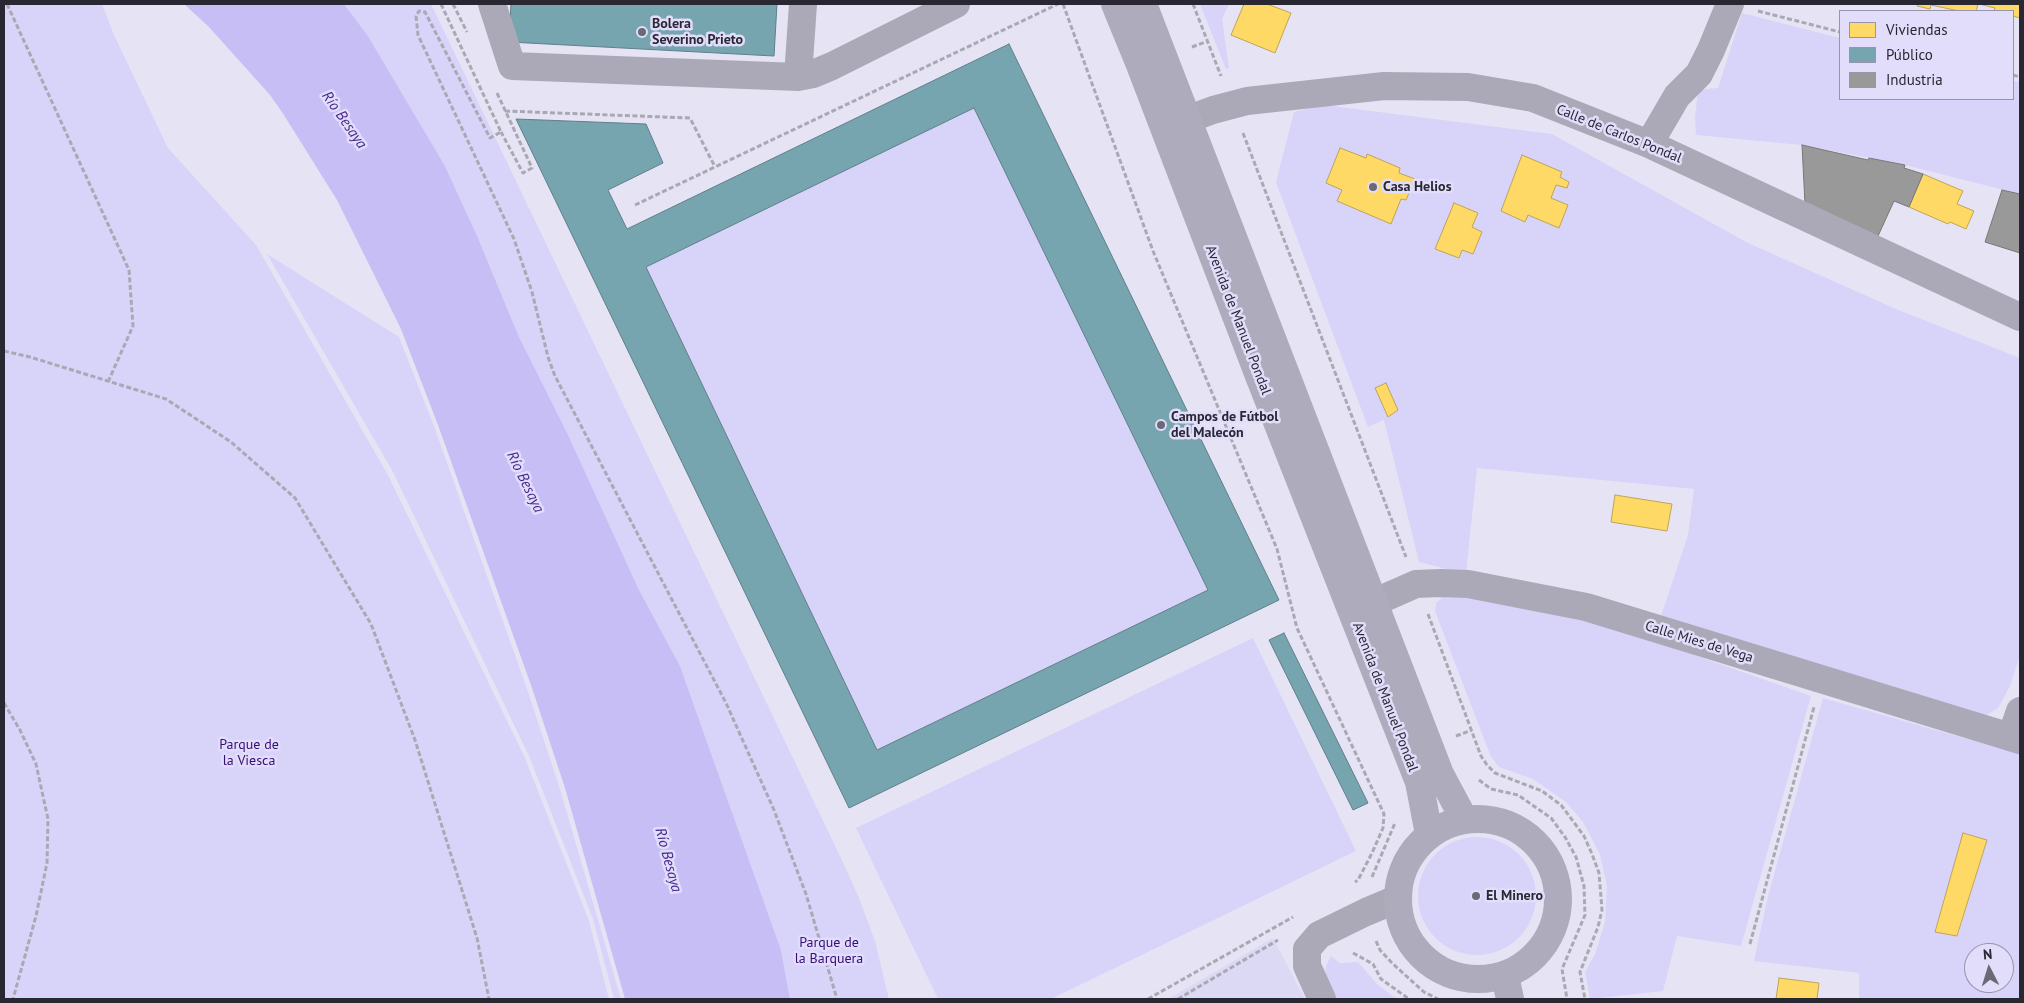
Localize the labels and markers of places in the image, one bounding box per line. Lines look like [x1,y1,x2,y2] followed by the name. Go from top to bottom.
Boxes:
[652,16,743,48] place label: Bolera Severino Prieto
[636,26,648,38] marker: Bolera Severino Prieto
[1383,179,1452,195] place label: Casa Helios
[1367,181,1379,193] marker: Casa Helios
[1171,409,1278,442] place label: Campos de Fútbol del Malecón
[1155,419,1167,431] marker: Campos de Fútbol del Malecón
[1486,888,1543,904] place label: El Minero
[1470,890,1482,902] marker: El Minero

